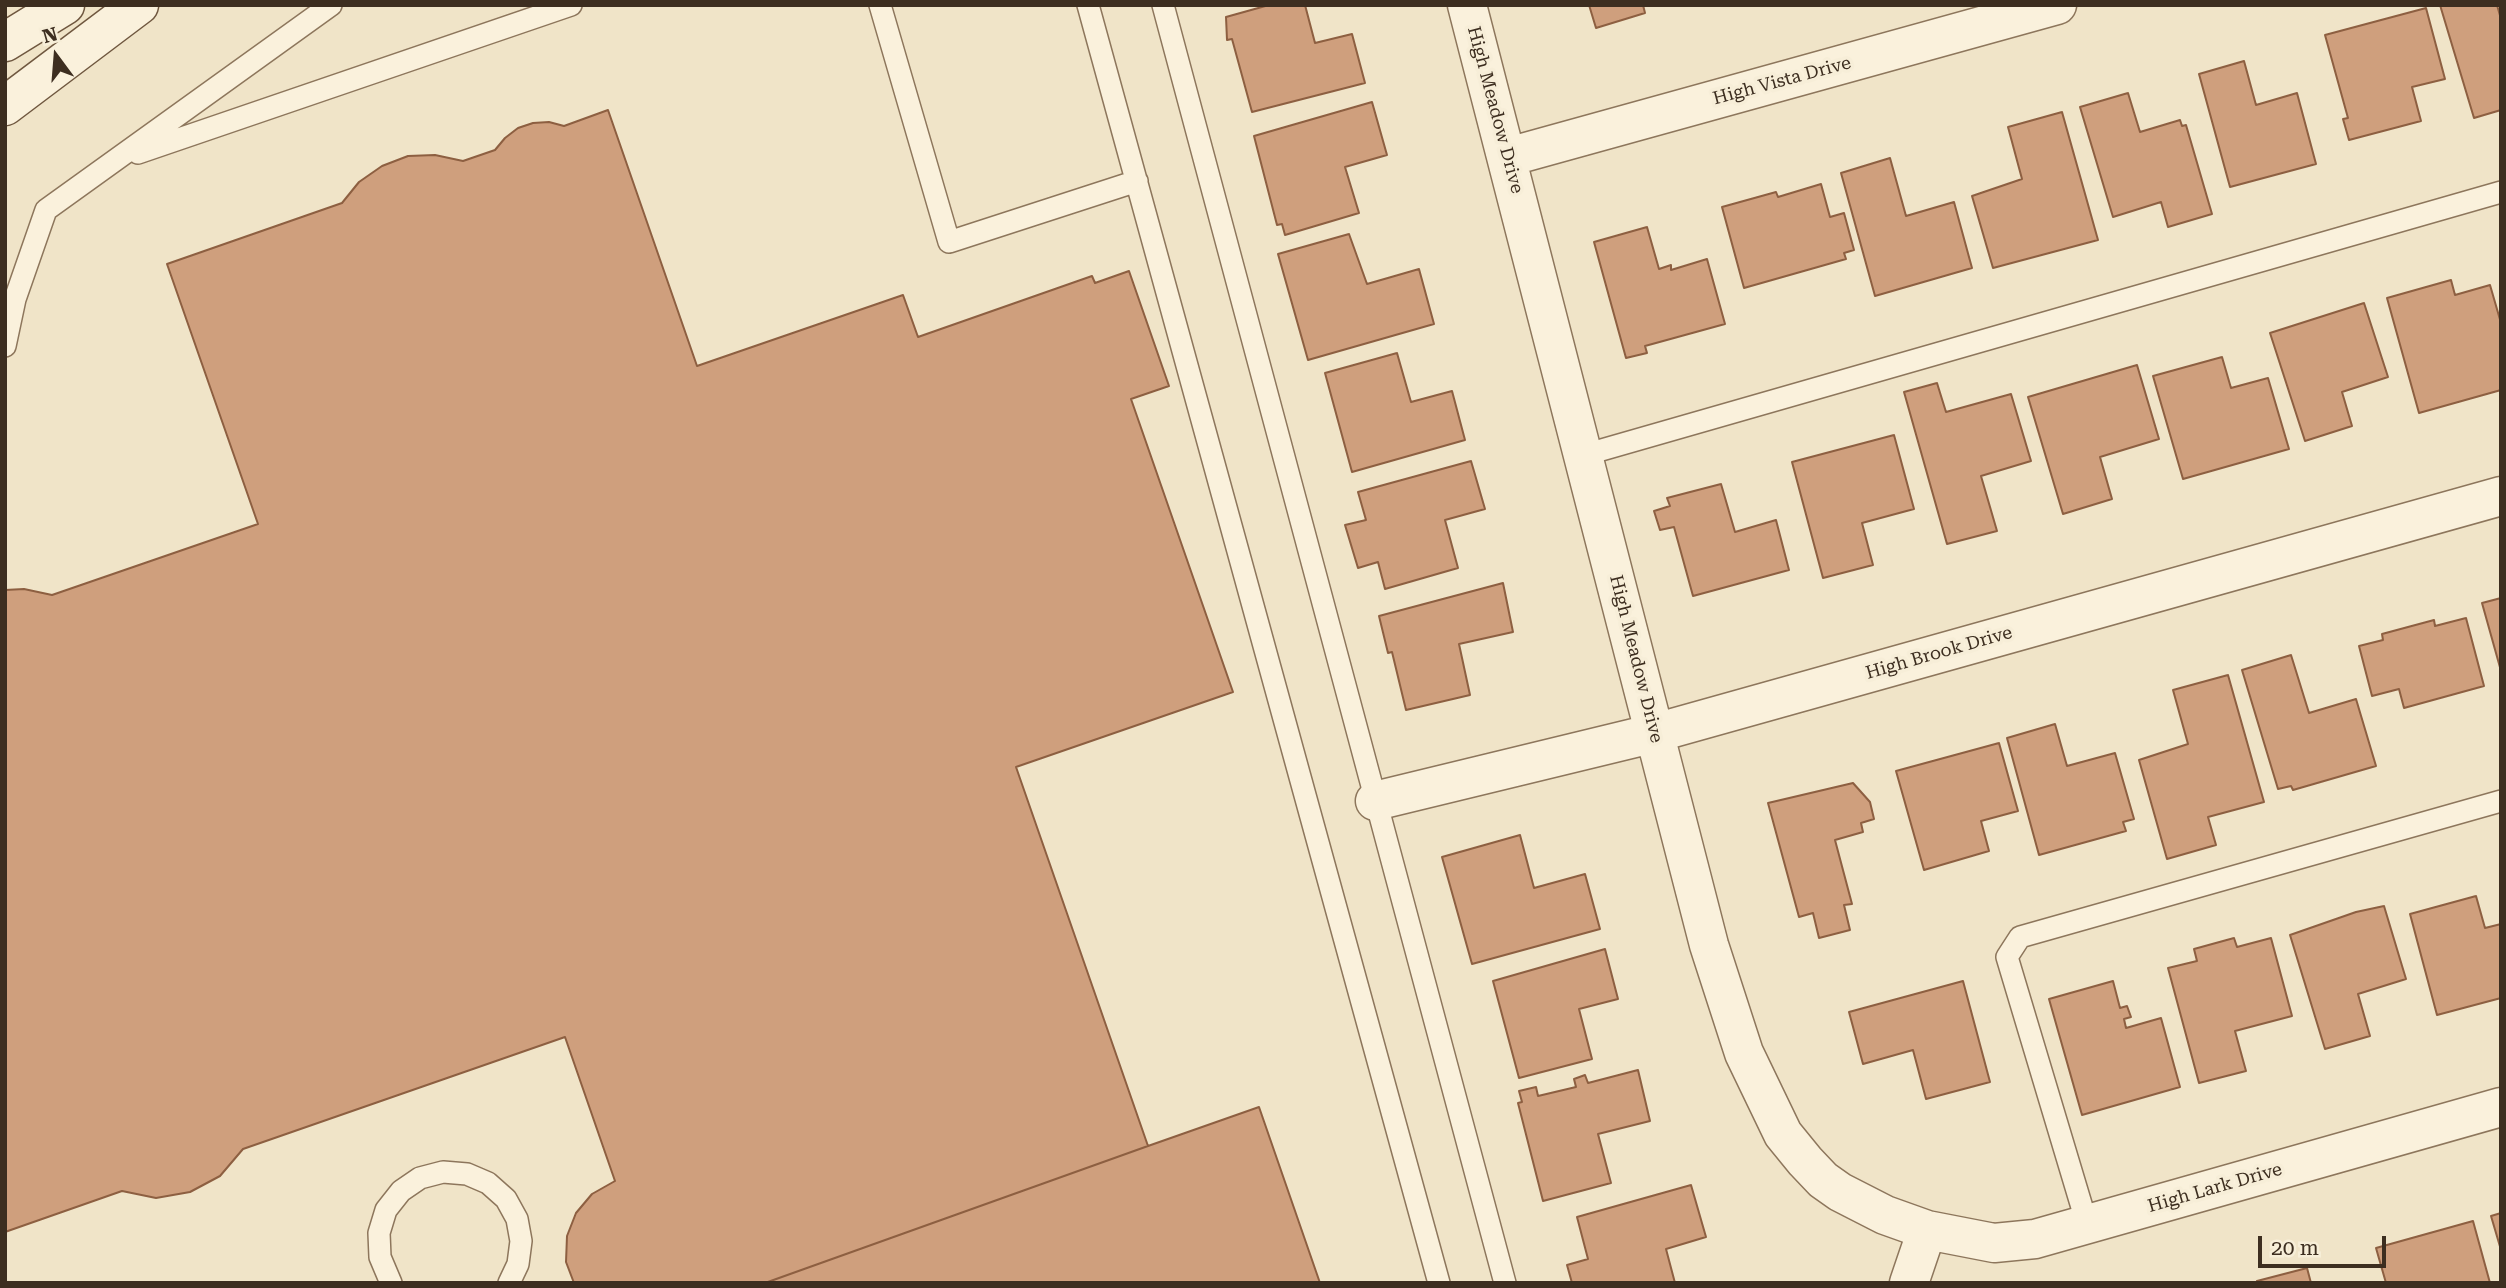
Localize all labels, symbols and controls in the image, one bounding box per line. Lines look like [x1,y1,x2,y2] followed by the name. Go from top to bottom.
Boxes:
[21,21,91,91] north arrow
[40,22,60,48] text: N
[1462,24,1528,196] street label: High Meadow Drive
[1711,52,1853,110] street label: High Vista Drive
[1605,573,1667,745] street label: High Meadow Drive
[1863,622,2015,684] street label: High Brook Drive
[2145,1159,2285,1217] street label: High Lark Drive
[2261,1222,2389,1266] scale bar
[2271,1236,2319,1260] text: 20 m

